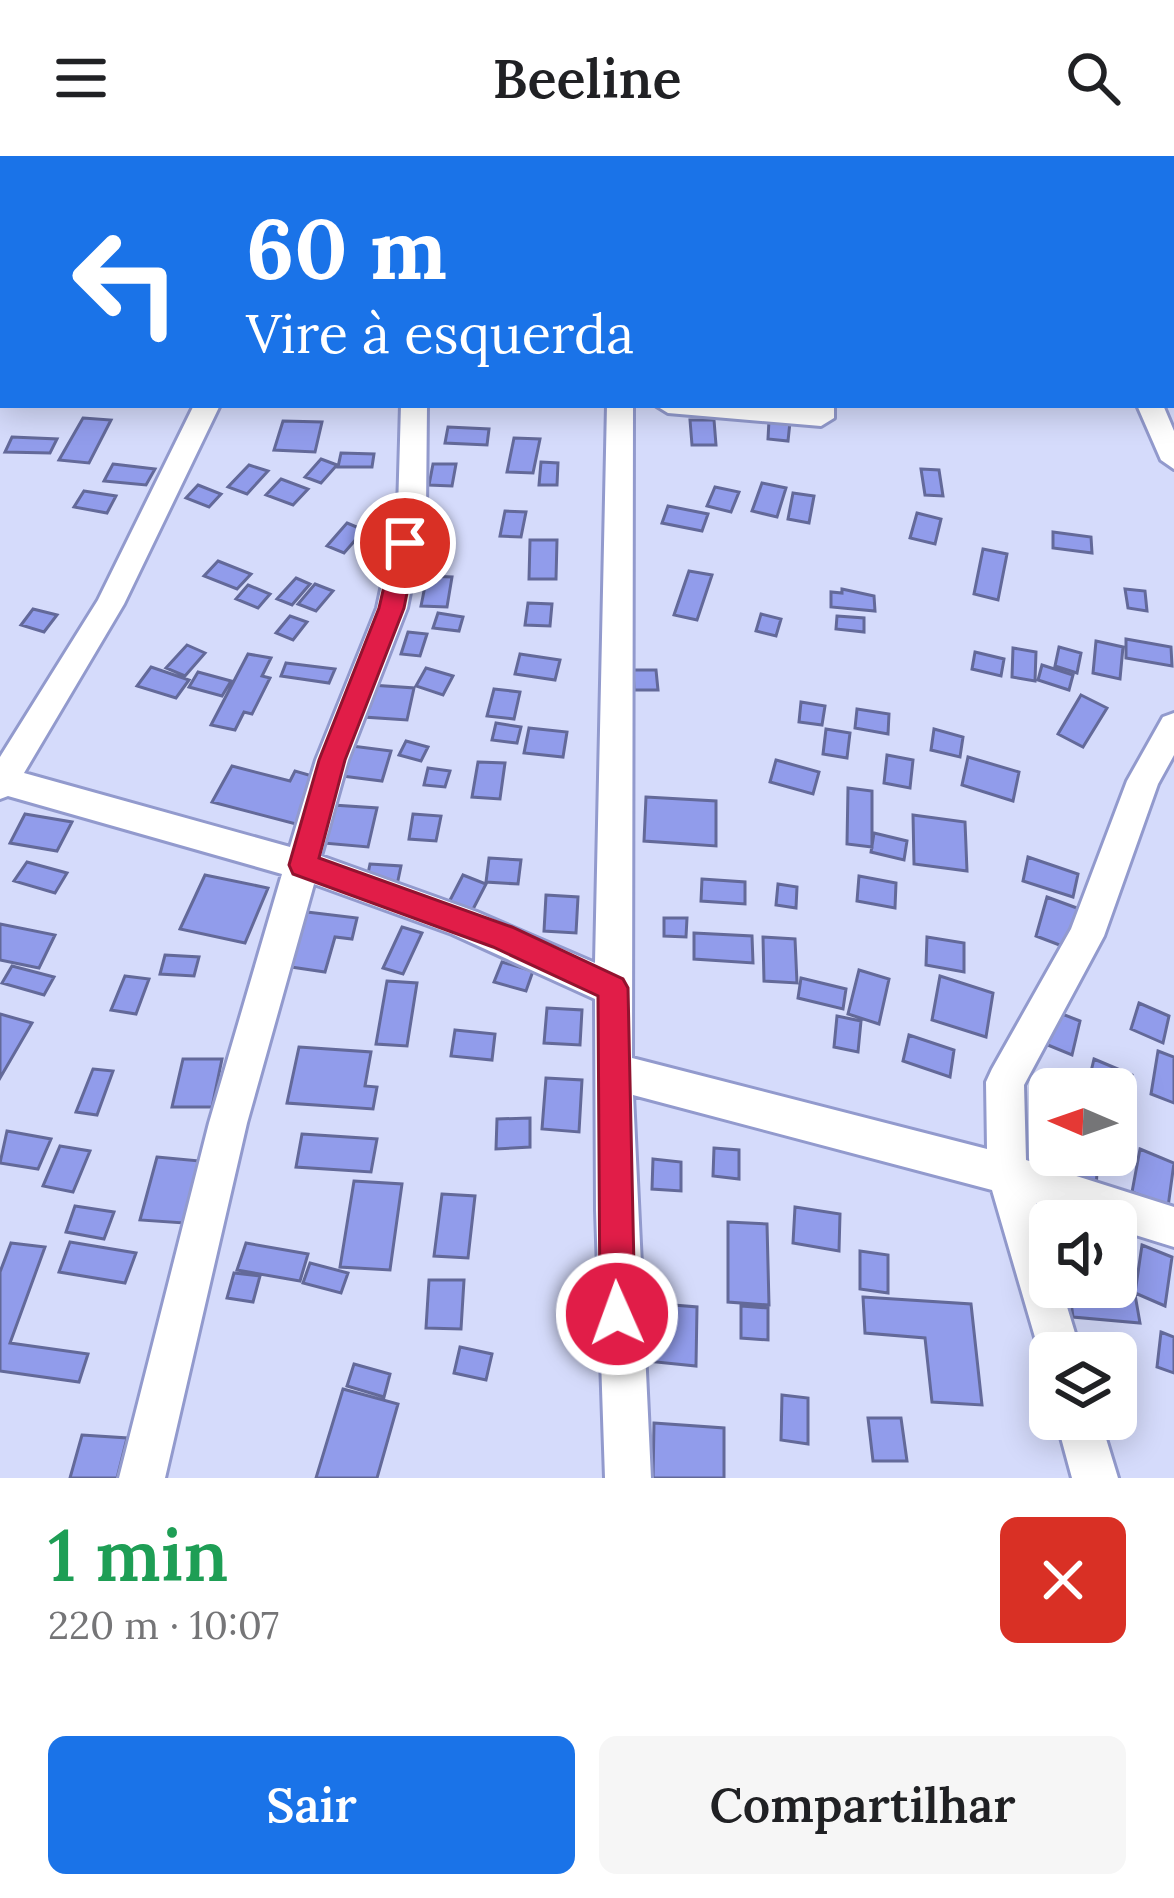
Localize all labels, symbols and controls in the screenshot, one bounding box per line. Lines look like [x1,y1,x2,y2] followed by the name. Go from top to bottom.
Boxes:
[492,44,682,113] text: Beeline
[48,45,114,111] icon: menu
[1060,45,1126,111] icon: search
[246,194,447,302] text: 60 m
[48,204,204,360] icon: left
[246,299,634,368] text: Vire à esquerda
[354,492,456,594] pin
[372,510,438,576] icon: arrive
[1029,1068,1137,1176] north arrow
[1029,1068,1137,1440] map controls
[1029,1200,1137,1308] button: sound
[554,1251,680,1377] position arrow
[1029,1332,1137,1440] button: layers
[48,1509,228,1601] text: 1 min
[1000,1517,1126,1643] button: close
[48,1600,279,1650] text: 220 m · 10:07
[48,1736,575,1874] button: Sair
[599,1736,1126,1874] button: Compartilhar

